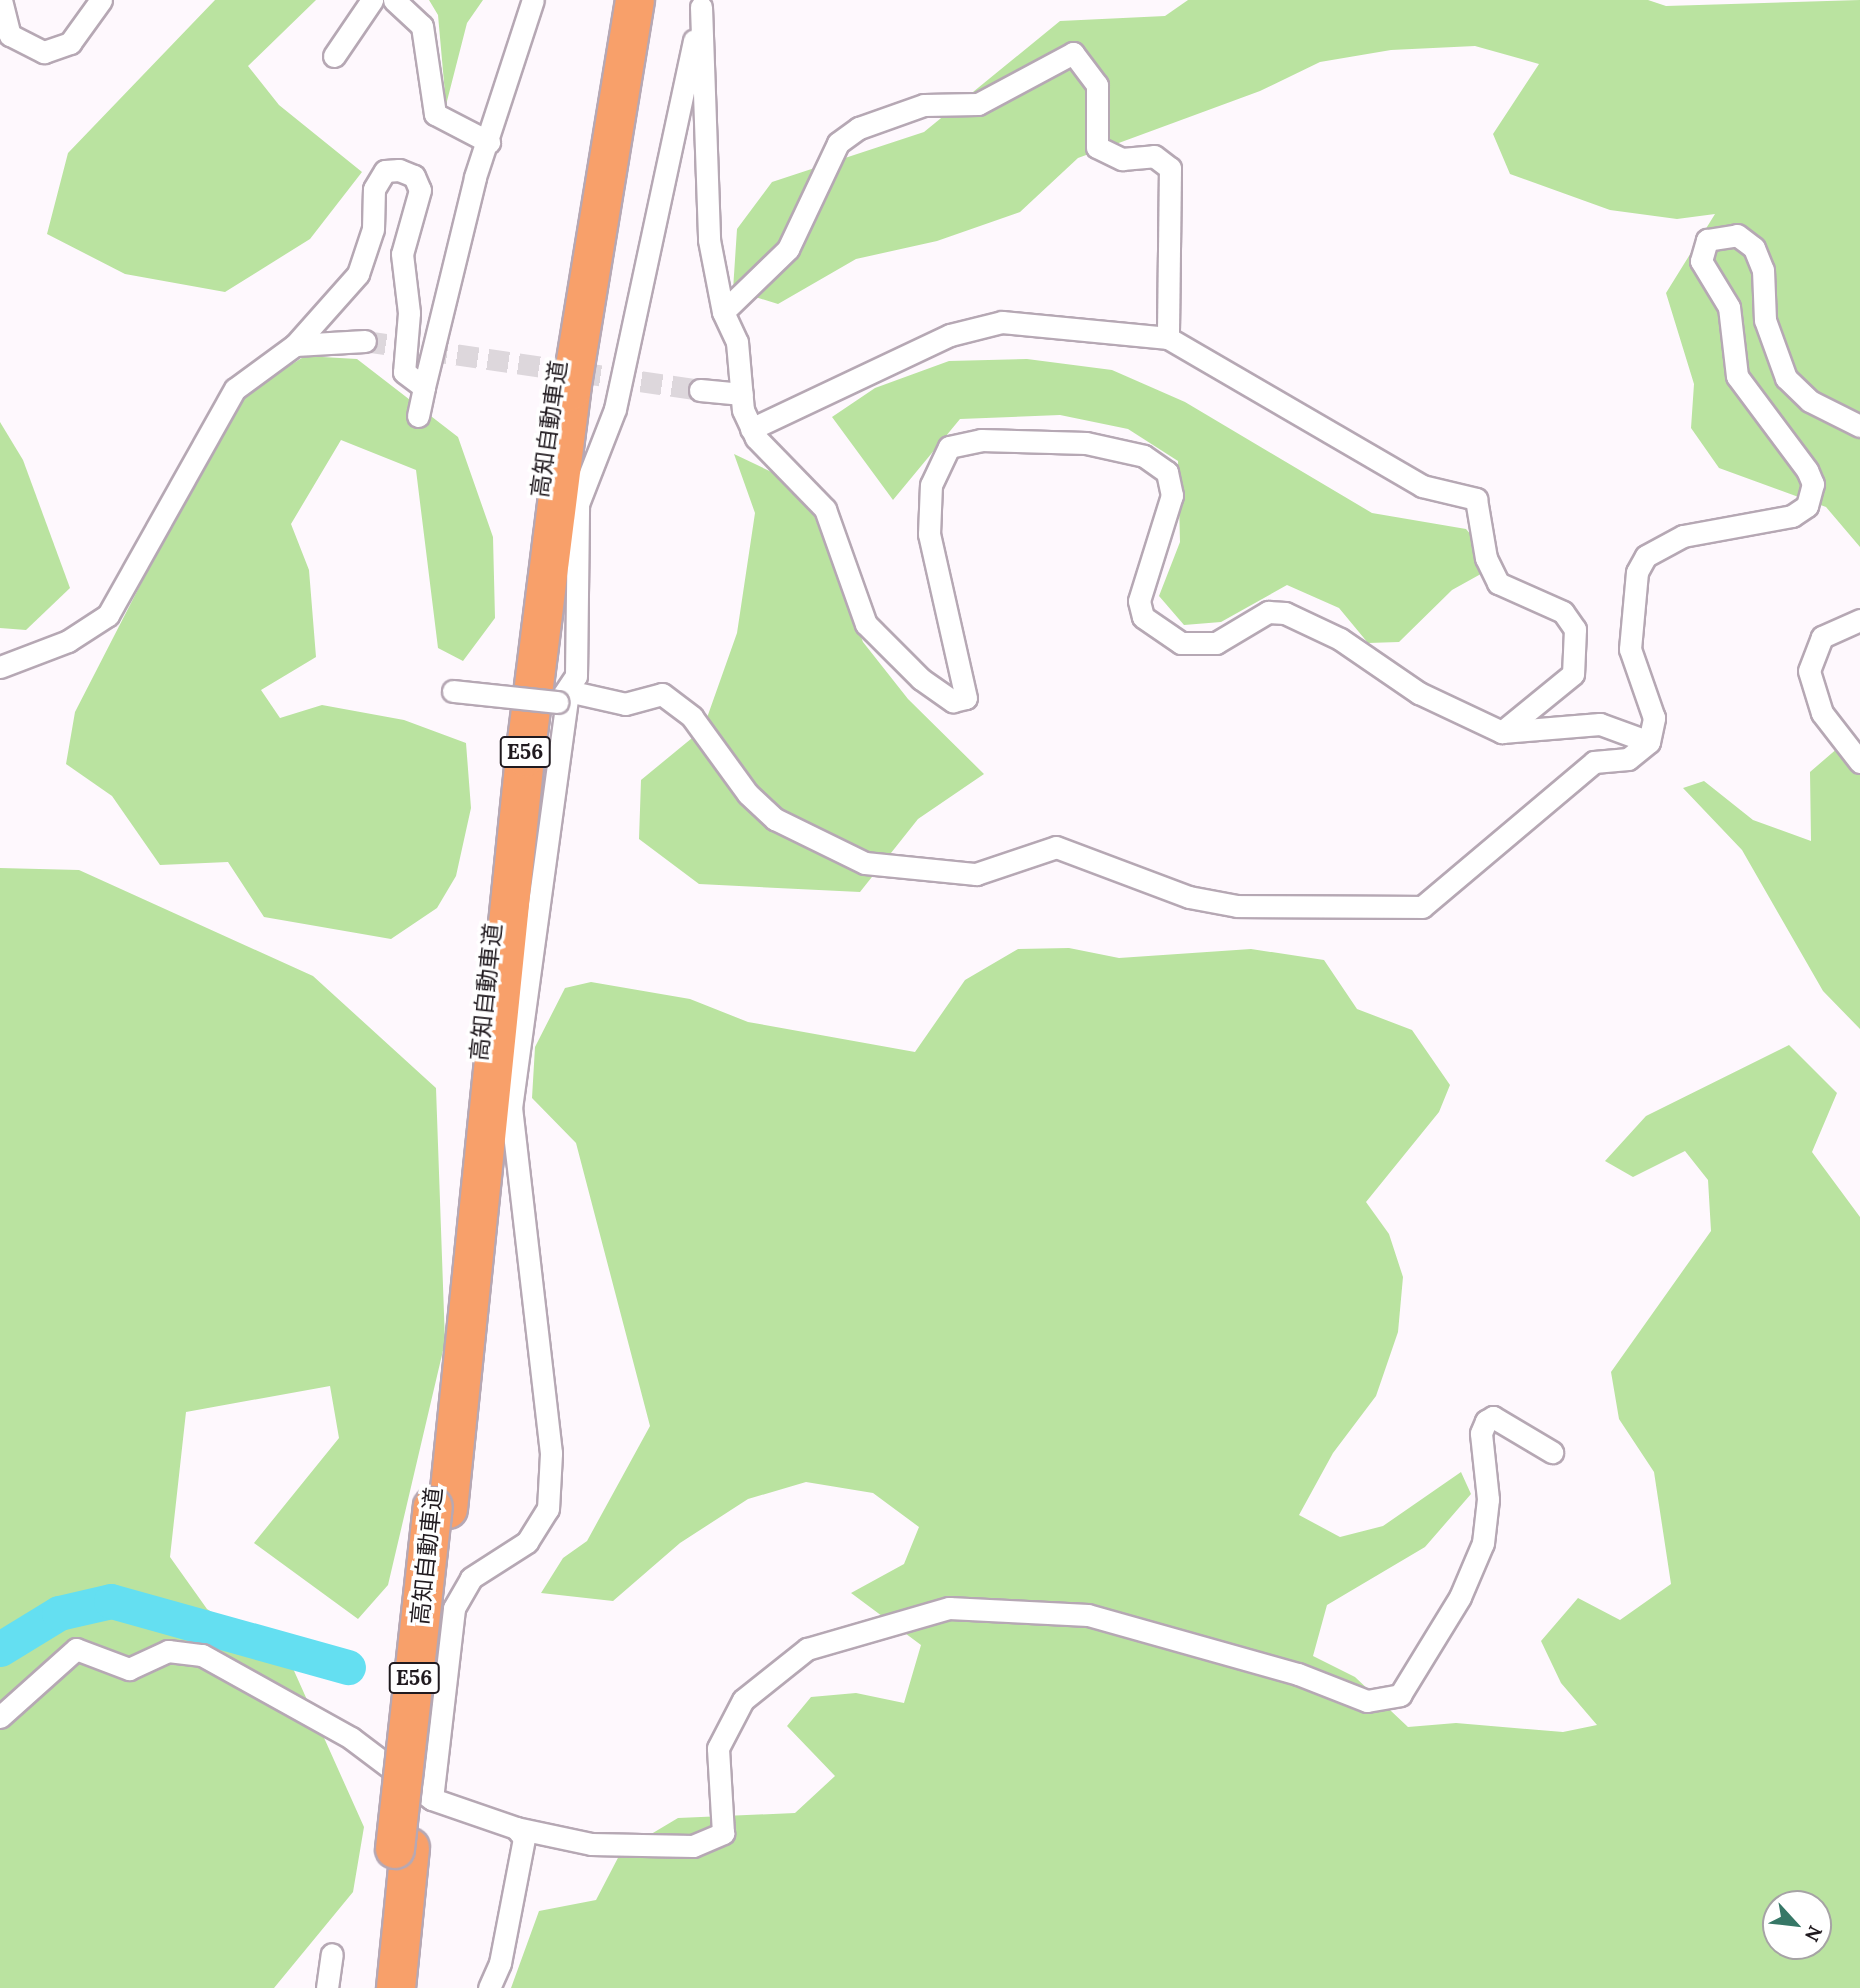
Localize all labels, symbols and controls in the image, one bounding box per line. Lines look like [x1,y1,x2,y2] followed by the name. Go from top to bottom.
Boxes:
[526,359,572,499] street label: 高知自動車道
[499,734,551,770] road number: E56
[465,922,507,1062] street label: 高知自動車道
[406,1486,448,1626] street label: 高知自動車道
[388,1660,440,1696] road number: E56
[1762,1890,1832,1960] north arrow
[1800,1922,1828,1946] text: N

